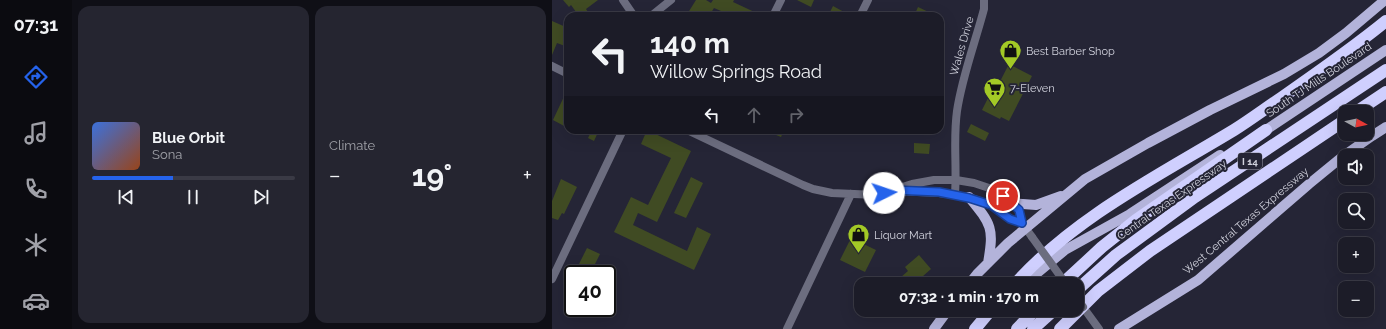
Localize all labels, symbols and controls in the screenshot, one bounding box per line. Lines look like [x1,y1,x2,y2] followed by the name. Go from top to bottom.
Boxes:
[14,14,58,35] text: 07:31
[947,14,977,77] street label: Wales Drive
[650,27,730,60] text: 140 m
[584,28,636,80] icon: left
[997,38,1023,71] shop icon: Best Barber Shop
[1264,40,1374,120] street label: South TJ Mills Boulevard
[1026,45,1115,58] place label: Best Barber Shop
[650,61,822,82] text: Willow Springs Road
[22,63,50,91] icon: directions
[982,75,1008,108] supermarket icon: 7-Eleven
[1010,82,1055,95] place label: 7-Eleven
[701,104,723,126] icon: left
[743,104,765,126] icon: ahead
[785,104,807,126] icon: right
[1338,105,1374,141] north arrow
[1338,105,1374,317] map controls
[22,119,50,147] icon: music
[152,129,225,147] text: Blue Orbit
[329,138,375,153] text: Climate
[152,147,182,162] text: Sona
[1338,149,1374,185] button: sound
[1238,153,1262,169] road number: I 14
[1115,157,1229,243] street label: Central Texas Expressway
[412,158,452,193] text: 19°
[329,162,341,188] text: −
[523,162,532,188] text: +
[1181,165,1311,277] street label: West Central Texas Expressway
[863,172,905,214] position arrow
[22,175,50,203] icon: phone
[986,179,1020,213] pin
[992,185,1014,207] icon: arrive
[115,186,137,208] icon: previous
[182,186,204,208] icon: pause
[250,186,272,208] icon: next
[1338,193,1374,229] button: search
[845,222,871,255] shop icon: Liquor Mart
[874,229,933,242] place label: Liquor Mart
[22,231,50,259] icon: climate
[1338,237,1374,273] button: +
[564,265,616,317] speed limit sign: 40
[1338,281,1374,317] button: −
[22,287,50,315] icon: car
[899,288,1039,306] text: 07:32 · 1 min · 170 m

